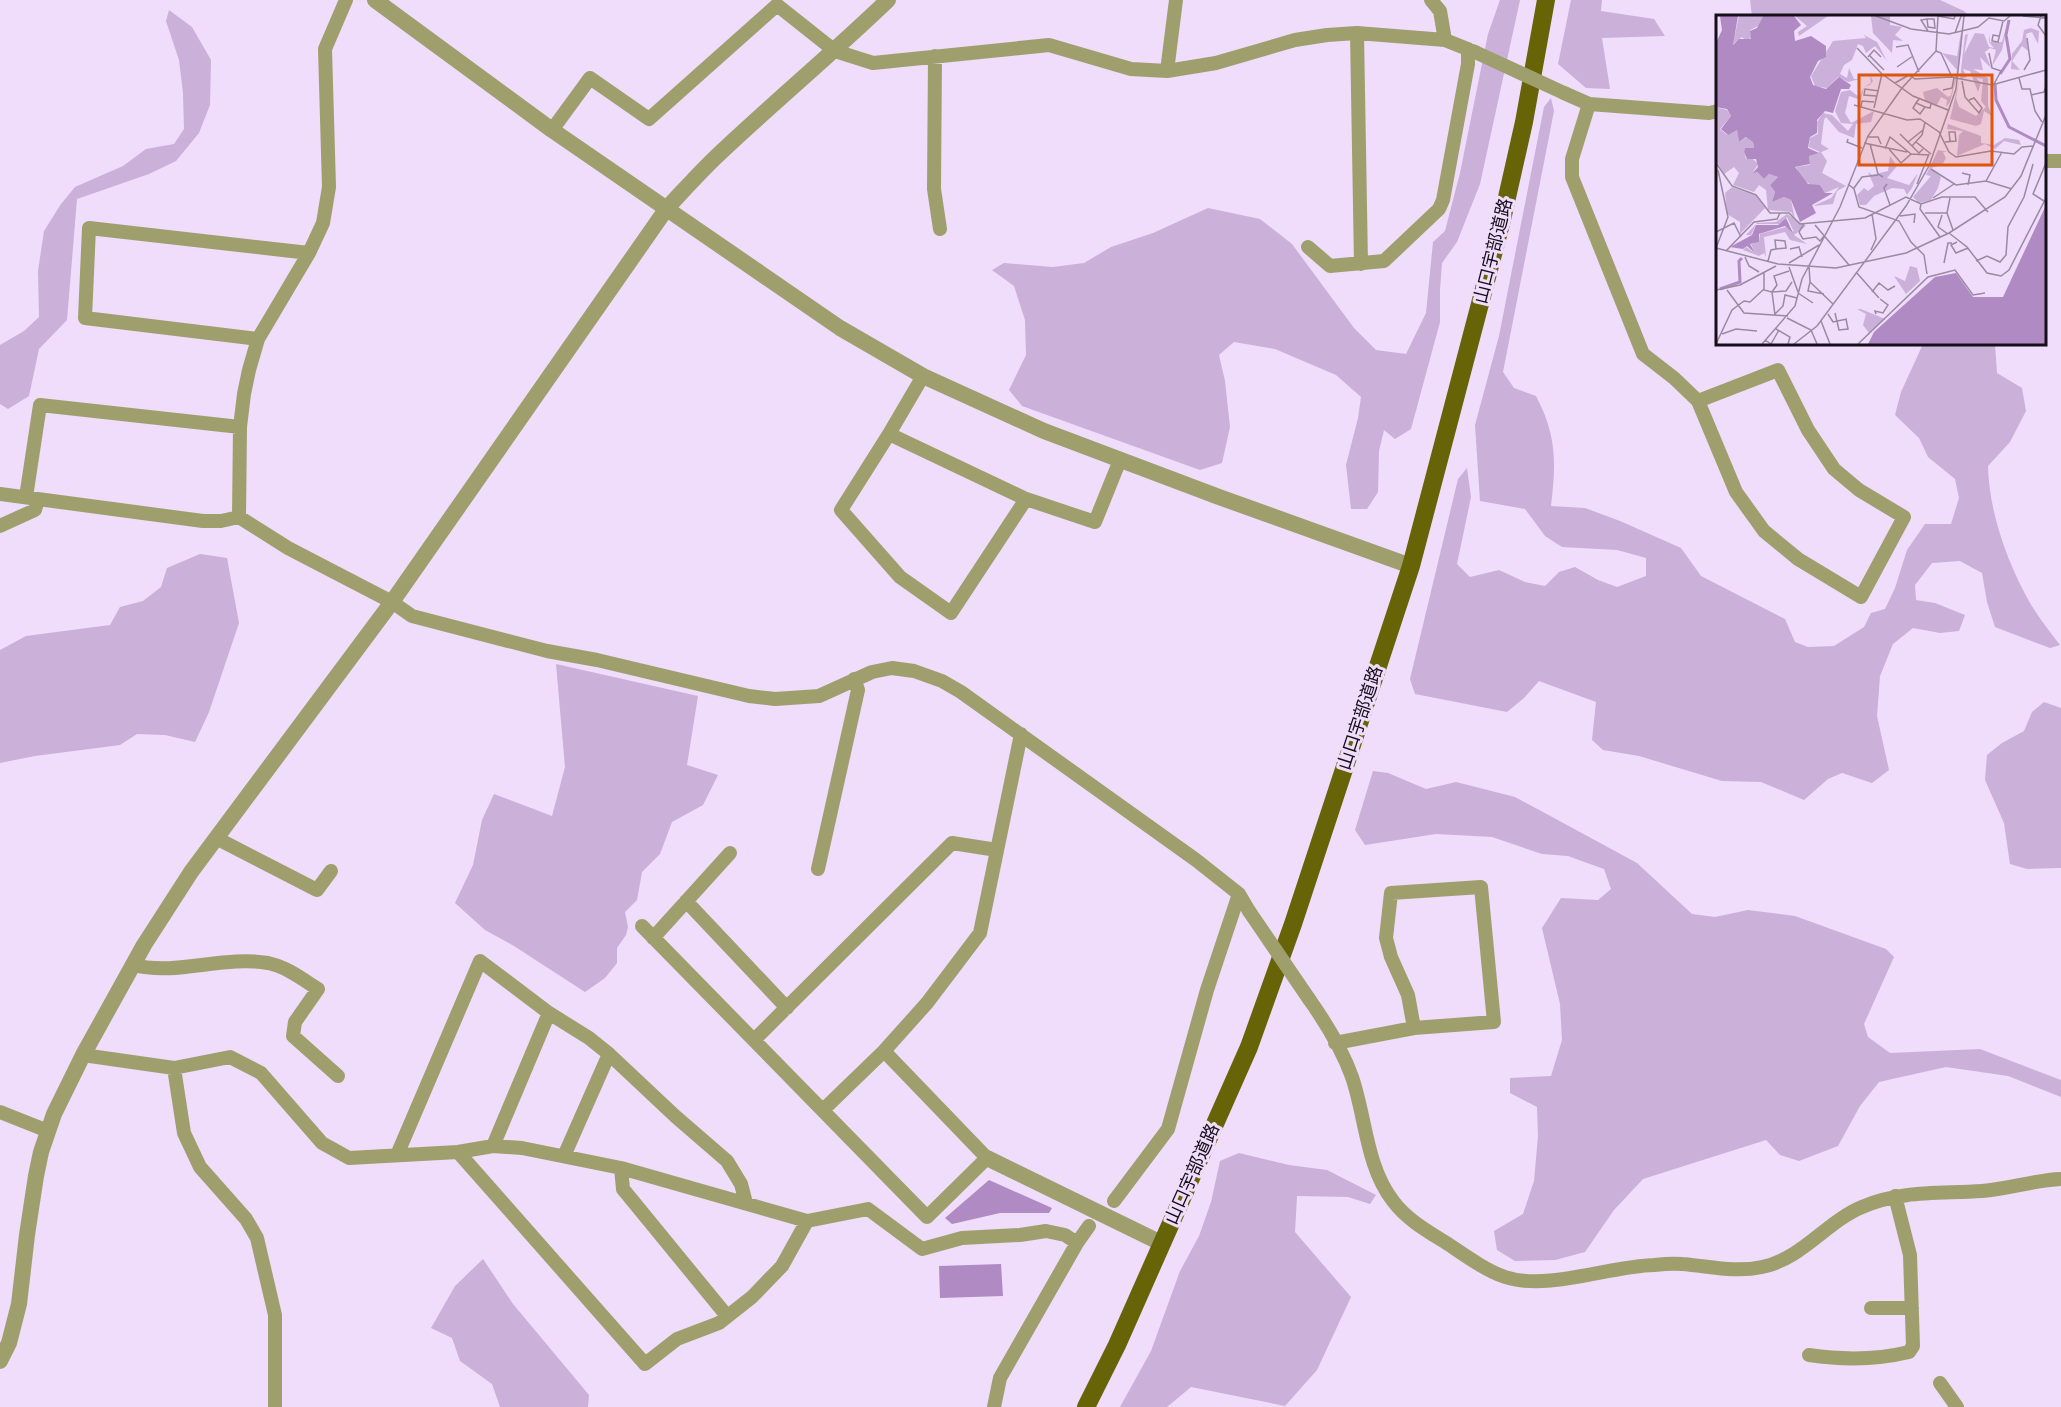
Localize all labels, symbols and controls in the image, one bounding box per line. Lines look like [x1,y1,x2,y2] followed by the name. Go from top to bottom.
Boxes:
[1716,15,2046,345] inset map
[1468,196,1516,306] street label: 山口宇部道路
[1332,663,1386,772] street label: 山口宇部道路
[1159,1120,1223,1227] street label: 山口宇部道路

